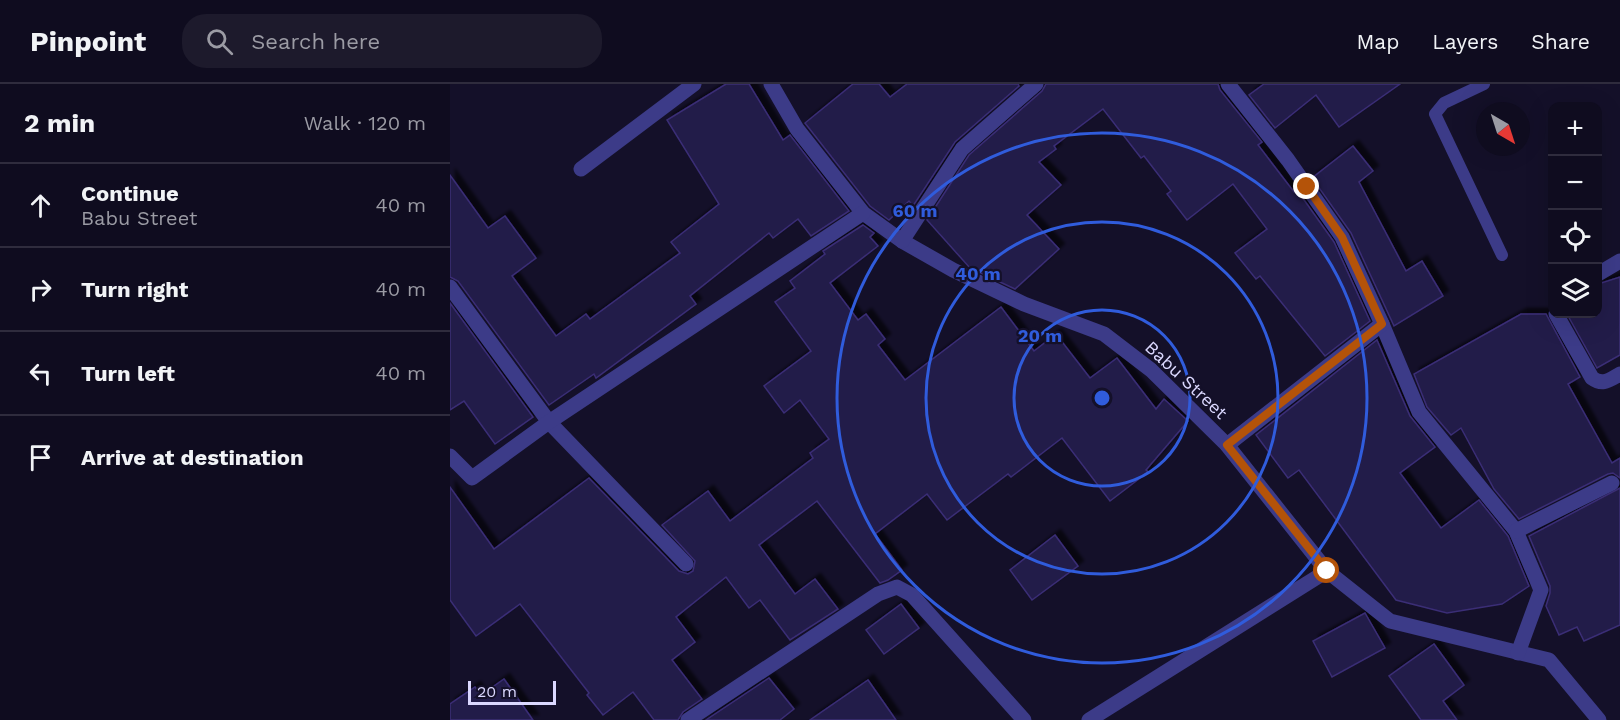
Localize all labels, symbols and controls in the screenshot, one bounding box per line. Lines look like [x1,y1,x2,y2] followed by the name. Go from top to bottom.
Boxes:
[182,14,602,68] search box
[30,25,146,58] text: Pinpoint
[203,25,236,58] icon: search
[251,29,380,54] text: Search here
[1356,29,1399,54] text: Map
[1432,29,1498,54] text: Layers
[1531,29,1590,54] text: Share
[1476,102,1530,156] north arrow
[1548,102,1602,318] map controls
[1548,102,1602,156] button: +
[24,108,95,138] text: 2 min
[304,111,426,135] text: Walk · 120 m
[1548,156,1602,210] button: −
[1293,173,1319,199] route end
[81,181,179,206] text: Continue
[24,189,57,222] icon: ahead
[375,193,426,217] text: 40 m
[893,200,937,221] text: 60 m
[81,206,197,230] text: Babu Street
[1548,210,1602,264] button: locate
[955,263,1001,284] text: 40 m
[1548,264,1602,318] button: layers
[24,273,57,306] icon: right
[81,277,188,302] text: Turn right
[375,277,426,301] text: 40 m
[1018,325,1062,346] text: 20 m
[1141,336,1232,423] street label: Babu Street
[24,357,57,390] icon: left
[81,361,175,386] text: Turn left
[375,361,426,385] text: 40 m
[1092,388,1112,408] centre of rings
[24,441,57,474] icon: arrive
[81,445,304,470] text: Arrive at destination
[1313,557,1339,583] route start
[468,678,556,706] scale bar
[477,682,517,701] text: 20 m

